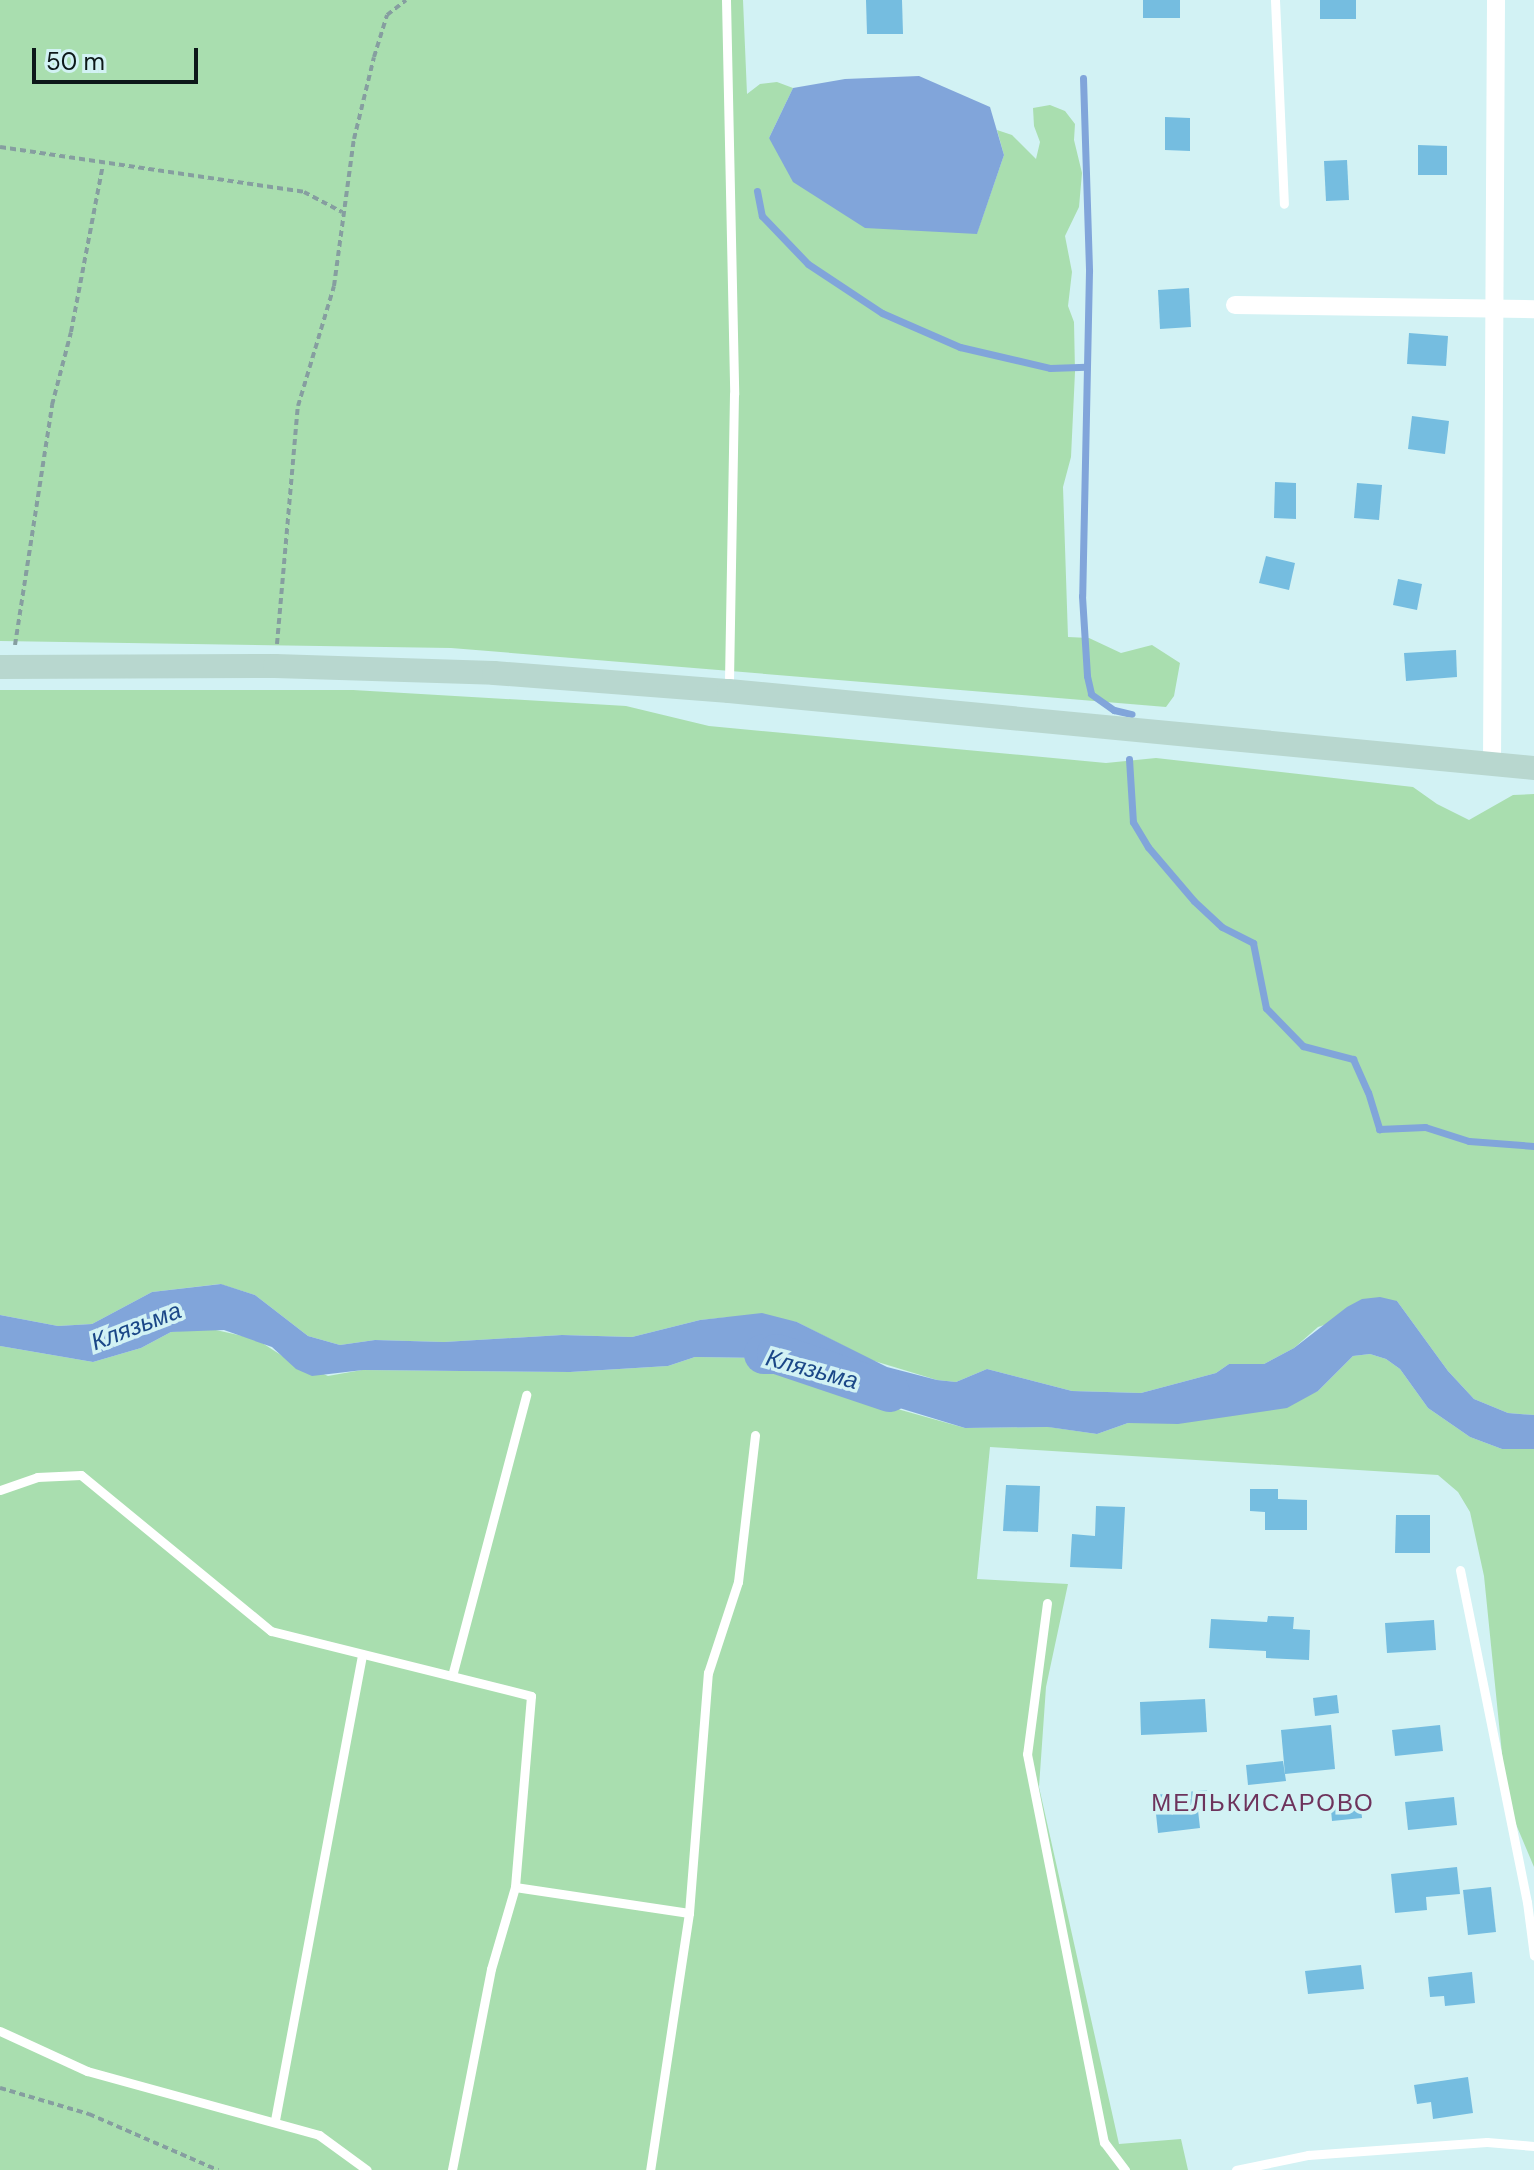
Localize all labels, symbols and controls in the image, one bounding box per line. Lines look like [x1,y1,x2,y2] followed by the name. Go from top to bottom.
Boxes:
[36,32,202,82] scale bar
[46,46,105,77] text: 50 m
[87,1296,185,1356] water label: Клязьма
[763,1343,861,1395] water label: Клязьма
[1151,1789,1375,1817] district label: МЕЛЬКИСАРОВО

